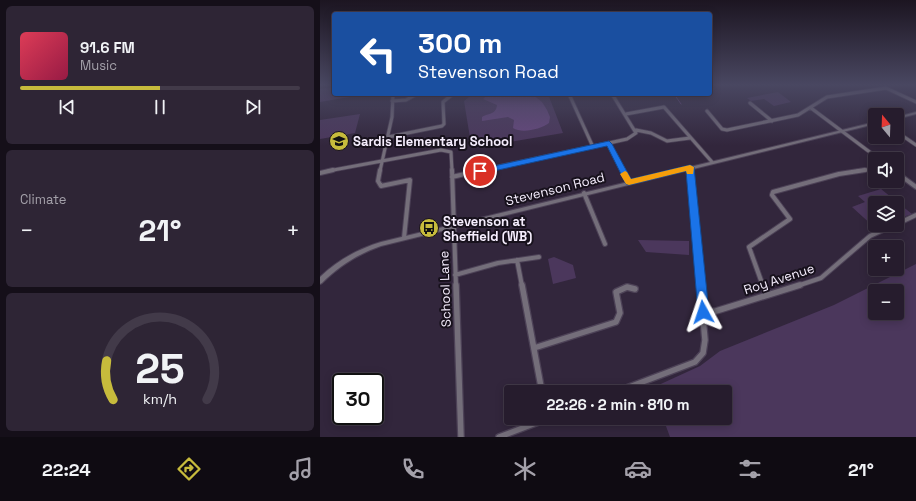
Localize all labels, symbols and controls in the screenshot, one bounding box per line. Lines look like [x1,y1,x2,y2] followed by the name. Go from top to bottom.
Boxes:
[418,25,502,61] text: 300 m
[352,28,404,80] icon: left
[80,38,135,57] text: 91.6 FM
[80,57,117,74] text: Music
[418,60,559,83] text: Stevenson Road
[56,96,78,118] icon: previous
[149,96,171,118] icon: pause
[242,96,264,118] icon: next
[868,108,904,144] north arrow
[868,108,904,320] map controls
[328,130,350,152] school or university icon: Sardis Elementary School
[353,133,513,150] place label: Sardis Elementary School
[868,152,904,188] button: sound
[463,154,497,188] pin
[469,160,491,182] icon: arrive
[504,168,606,210] street label: Stevenson Road
[20,191,66,208] text: Climate
[868,196,904,232] button: layers
[138,211,182,250] text: 21°
[443,213,532,245] place label: Stevenson at Sheffield (WB)
[20,216,34,244] text: −
[286,216,300,244] text: +
[418,217,440,239] bus stop icon: Stevenson at Sheffield (WB)
[868,240,904,276] button: +
[435,250,455,328] street label: School Lane
[742,260,816,298] street label: Roy Avenue
[868,284,904,320] button: −
[682,291,724,333] position arrow
[135,342,185,395] text: 25
[332,373,384,425] speed limit sign: 30
[143,390,177,408] text: km/h
[546,395,690,414] text: 22:26 · 2 min · 810 m
[175,455,203,483] icon: directions
[287,455,315,483] icon: music
[399,455,427,483] icon: phone
[511,455,539,483] icon: climate
[624,455,652,483] icon: car
[736,455,764,483] icon: filters
[42,458,91,481] text: 22:24
[848,458,874,481] text: 21°

